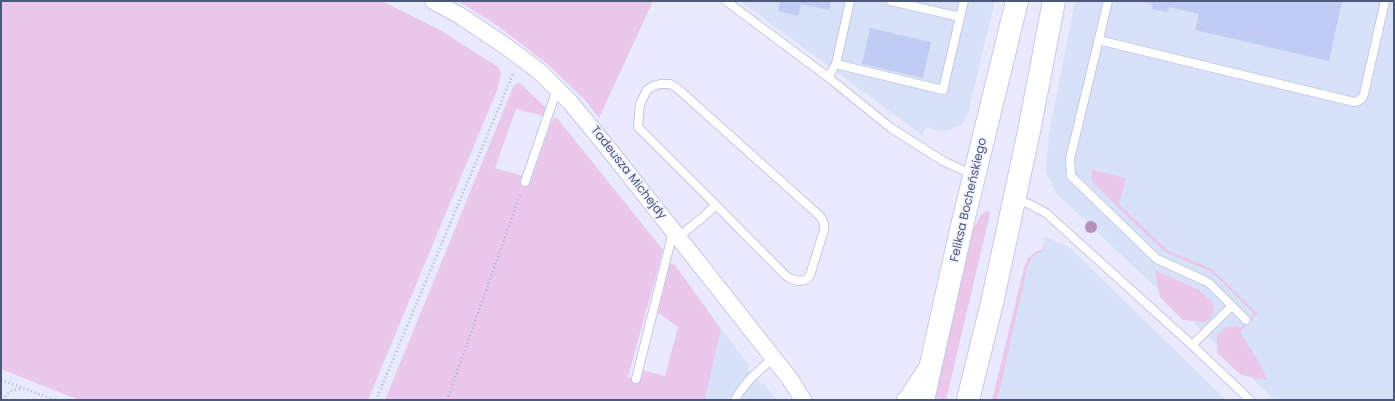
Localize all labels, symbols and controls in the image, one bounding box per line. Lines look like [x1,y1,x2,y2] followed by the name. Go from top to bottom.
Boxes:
[587,123,669,223] street label: Tadeusza Michejdy
[948,137,990,263] street label: Feliksa Bocheńskiego

